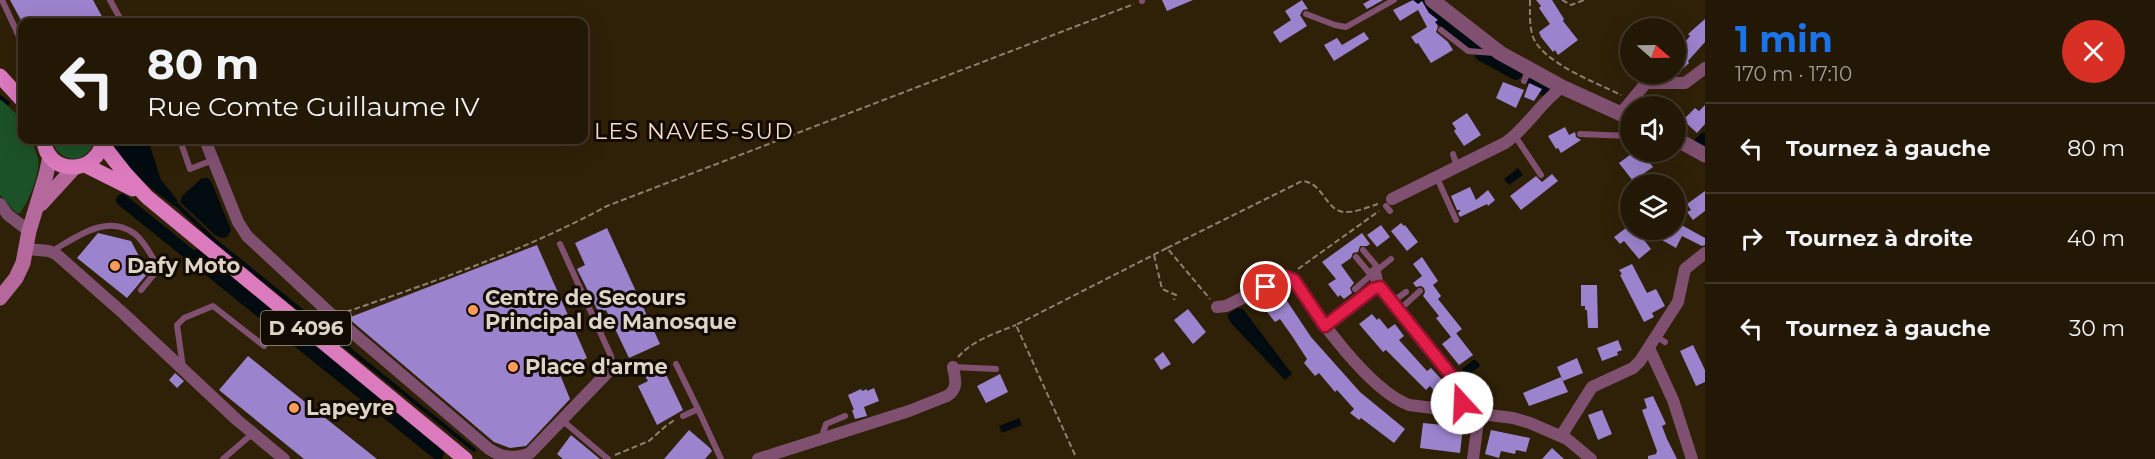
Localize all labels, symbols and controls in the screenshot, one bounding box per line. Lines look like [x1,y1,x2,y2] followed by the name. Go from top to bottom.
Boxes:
[1735,17,1833,61] text: 1 min
[1620,18,1686,84] north arrow
[1620,18,1686,240] map controls
[2062,20,2125,83] button: close
[147,38,259,90] text: 80 m
[48,42,126,120] icon: left
[1735,62,1852,86] text: 170 m · 17:10
[147,90,480,123] text: Rue Comte Guillaume IV
[1620,96,1686,162] button: sound
[594,118,794,145] district label: LES NAVES-SUD
[1735,132,1768,165] icon: left
[1786,135,1991,162] text: Tournez à gauche
[2067,135,2125,162] text: 80 m
[1620,174,1686,240] button: layers
[1735,222,1768,255] icon: right
[1786,225,1973,252] text: Tournez à droite
[2067,225,2125,252] text: 40 m
[127,253,241,278] place label: Dafy Moto
[108,259,122,273] marker: Dafy Moto
[1240,261,1291,312] pin
[1249,270,1282,303] icon: arrive
[485,285,737,334] place label: Centre de Secours Principal de Manosque
[466,303,480,317] marker: Centre de Secours Principal de Manosque
[261,311,351,345] road number: D 4096
[1735,312,1768,345] icon: left
[1786,315,1991,342] text: Tournez à gauche
[2069,315,2125,342] text: 30 m
[525,354,668,379] place label: Place d'arme
[506,360,520,374] marker: Place d'arme
[1430,371,1494,435] position arrow
[306,395,394,420] place label: Lapeyre
[287,401,301,415] marker: Lapeyre

